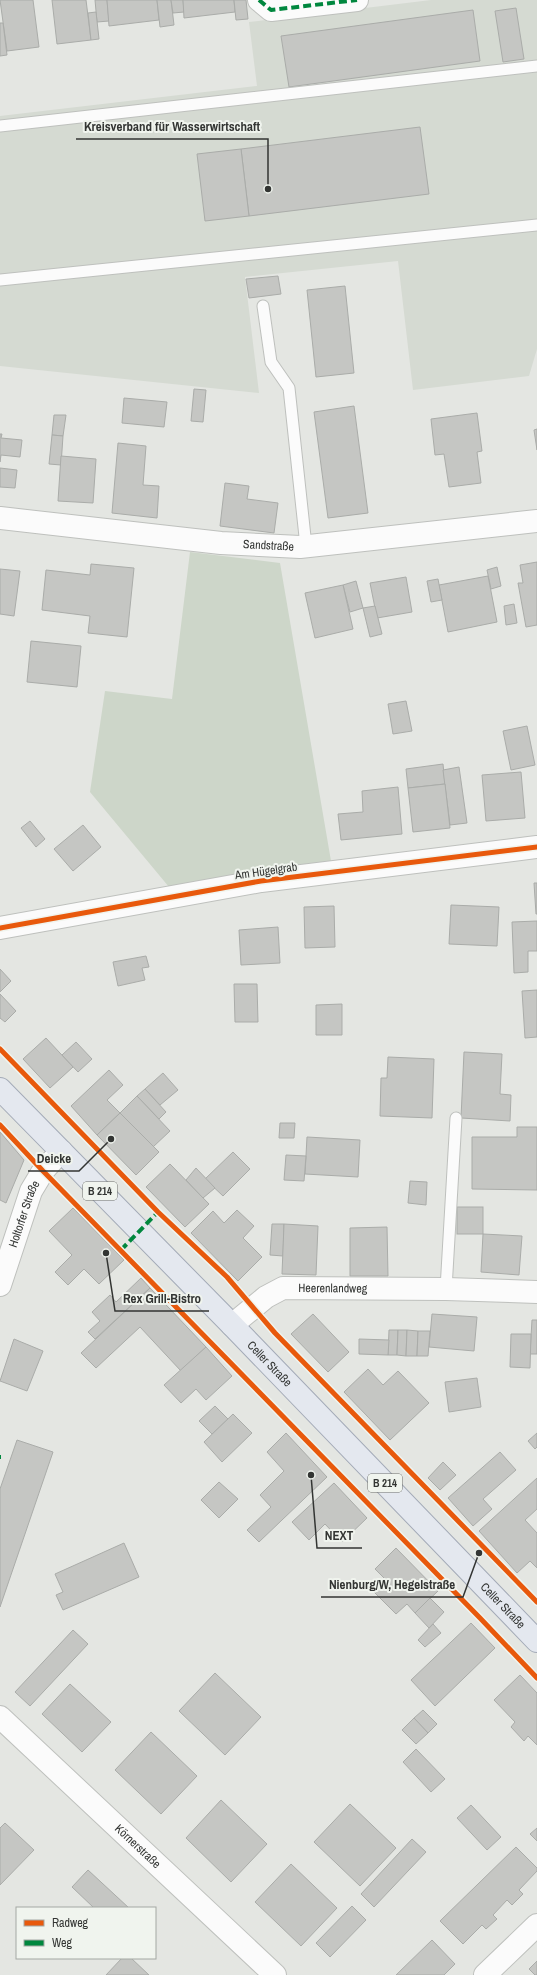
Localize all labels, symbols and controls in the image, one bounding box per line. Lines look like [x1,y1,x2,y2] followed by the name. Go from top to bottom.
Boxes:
[76,114,268,139] callout: Kreisverband für Wasserwirtschaft
[84,118,261,135] text: Kreisverband für Wasserwirtschaft
[243,536,294,555] street label: Sandstraße
[233,859,298,883] street label: Am Hügelgrab
[28,1146,79,1171] callout: Deicke
[37,1150,71,1167] text: Deicke
[5,1177,44,1250] street label: Holtorfer Straße
[83,1182,117,1200] road number: B 214
[298,1280,368,1297] street label: Heerenlandweg
[115,1286,209,1311] callout: Rex Grill-Bistro
[123,1290,201,1307] text: Rex Grill-Bistro
[244,1337,295,1390] street label: Celler Straße
[368,1474,402,1492] road number: B 214
[317,1523,362,1548] callout: NEXT
[325,1527,354,1544] text: NEXT
[321,1572,463,1597] callout: Nienburg/W, Hegelstraße
[329,1576,455,1593] text: Nienburg/W, Hegelstraße
[477,1579,529,1632] street label: Celler Straße
[111,1821,164,1872] street label: Körnerstraße
[16,1907,156,1959] legend
[52,1915,89,1931] text: Radweg
[52,1935,73,1951] text: Weg

